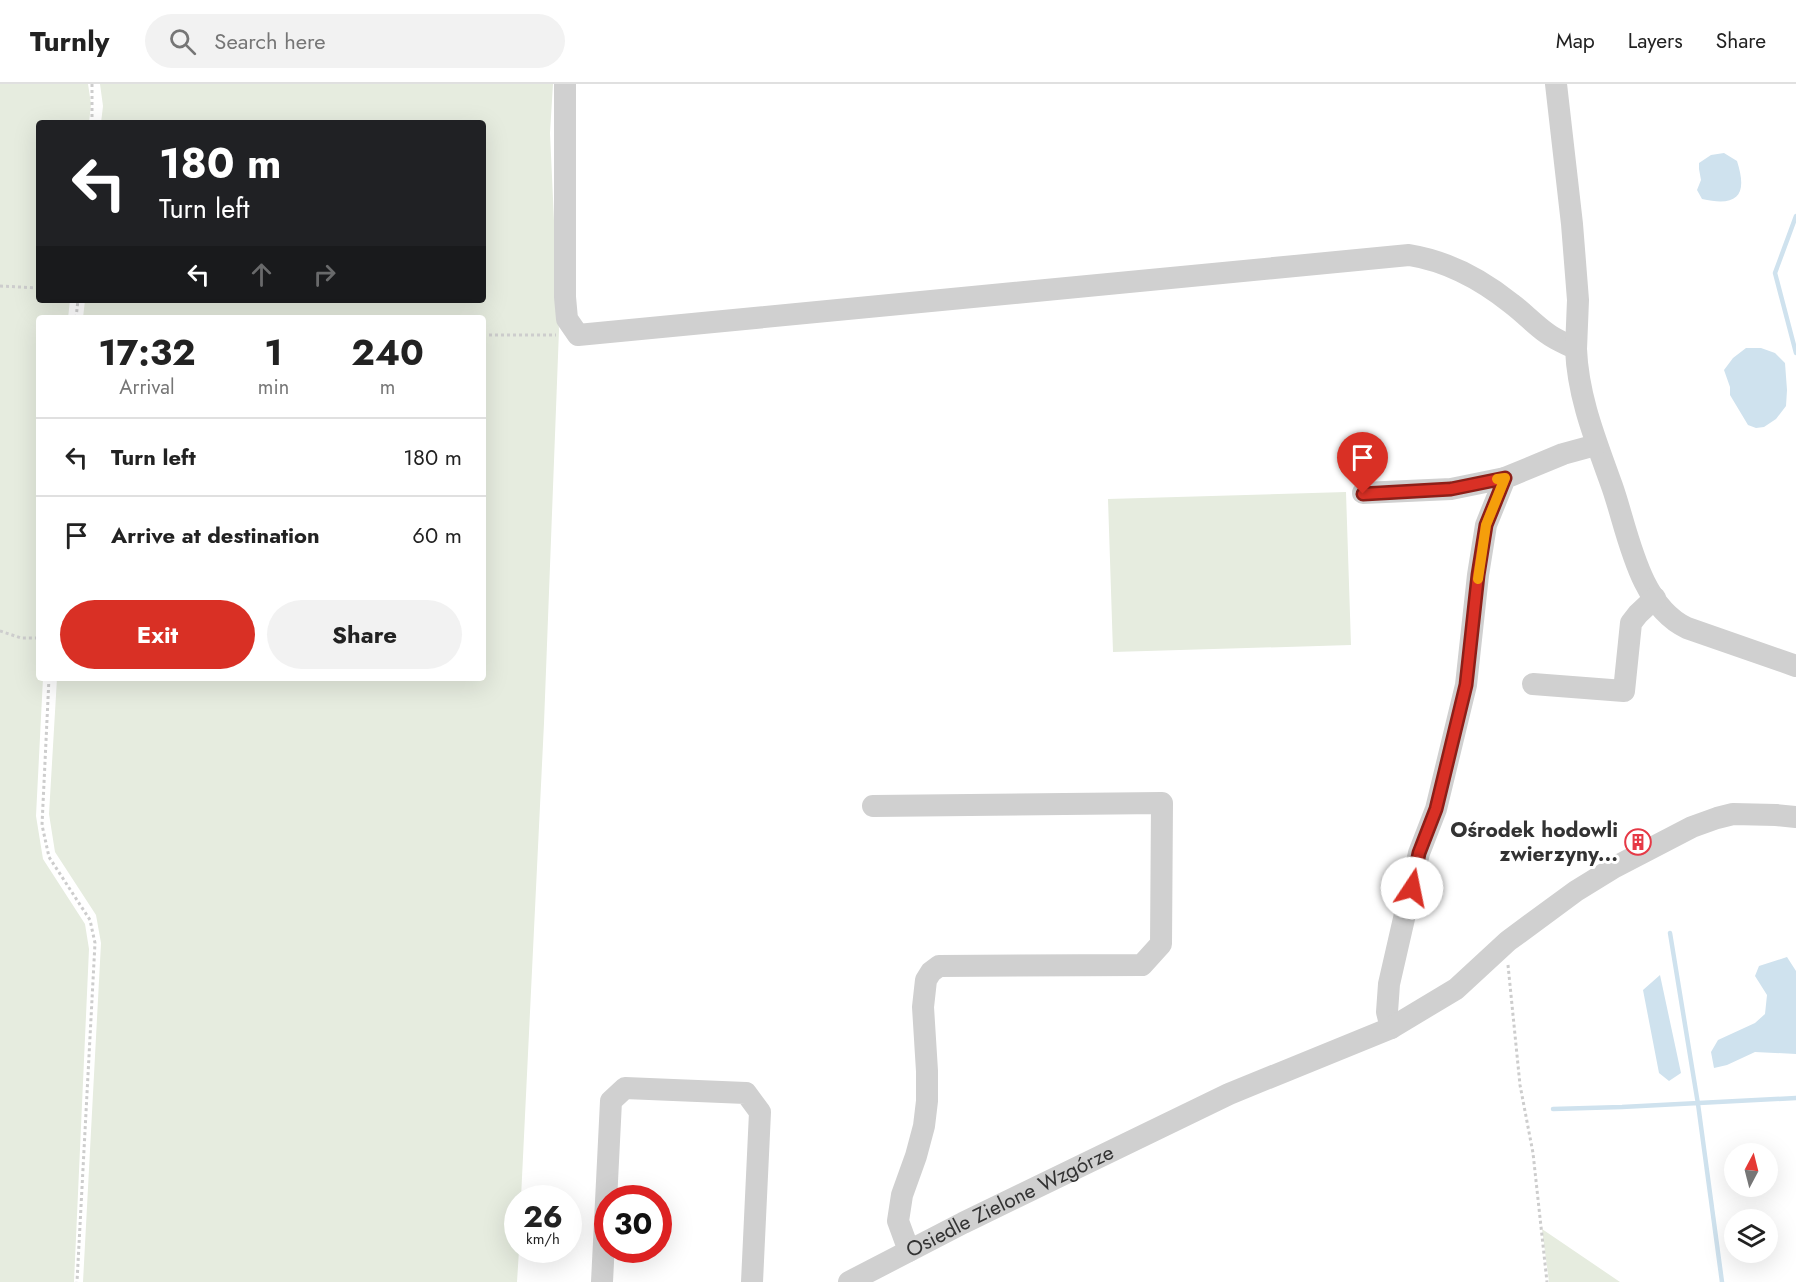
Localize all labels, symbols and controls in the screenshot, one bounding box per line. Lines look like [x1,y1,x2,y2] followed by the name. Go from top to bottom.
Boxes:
[145,14,565,68] search box
[30,21,109,62] text: Turnly
[166,25,199,58] icon: search
[214,25,326,57] text: Search here
[1556,26,1595,56] text: Map
[1628,26,1683,56] text: Layers
[1716,26,1766,56] text: Share
[159,133,282,194] text: 180 m
[60,144,138,222] icon: left
[159,189,249,228] text: Turn left
[182,258,215,291] icon: left
[245,258,278,291] icon: ahead
[308,258,341,291] icon: right
[98,326,196,378] text: 17:32
[264,326,283,378] text: 1
[351,326,424,378] text: 240
[119,373,175,402] text: Arrival
[258,373,289,402] text: min
[380,373,395,402] text: m
[1337,432,1388,494] pin
[60,441,93,474] icon: left
[111,441,196,473] text: Turn left
[403,441,462,473] text: 180 m
[1346,441,1379,474] icon: arrive
[60,519,93,552] icon: arrive
[111,519,320,551] text: Arrive at destination
[412,519,462,551] text: 60 m
[60,600,255,669] button: Exit
[267,600,462,669] button: Share
[1450,815,1618,869] place label: Ośrodek hodowli zwierzyny...
[1623,827,1653,857] building icon: Ośrodek hodowli zwierzyny...
[1380,856,1444,920] position arrow
[901,1137,1119,1265] street label: Osiedle Zielone Wzgórze
[1724,1143,1778,1197] north arrow
[1724,1143,1778,1263] map controls
[594,1185,672,1263] speed limit sign: 30
[523,1195,563,1238] text: 26
[1724,1209,1778,1263] button: layers
[526,1228,560,1250] text: km/h

